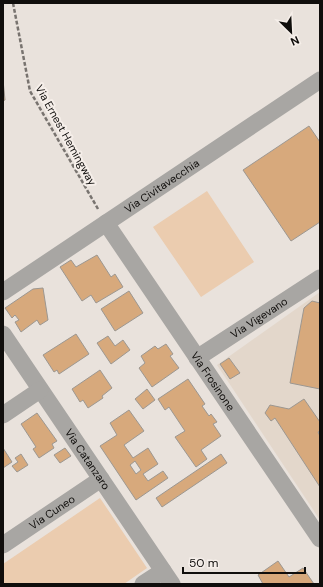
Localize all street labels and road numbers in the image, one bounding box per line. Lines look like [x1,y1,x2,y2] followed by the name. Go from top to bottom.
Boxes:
[32,82,100,188] street label: Via Ernest Hemingway
[122,156,202,216] street label: Via Civitavecchia
[228,294,290,341] street label: Via Vigevano
[188,349,238,414] street label: Via Frosinone
[62,426,113,492] street label: Via Catanzaro
[26,492,78,532] street label: Via Cuneo

